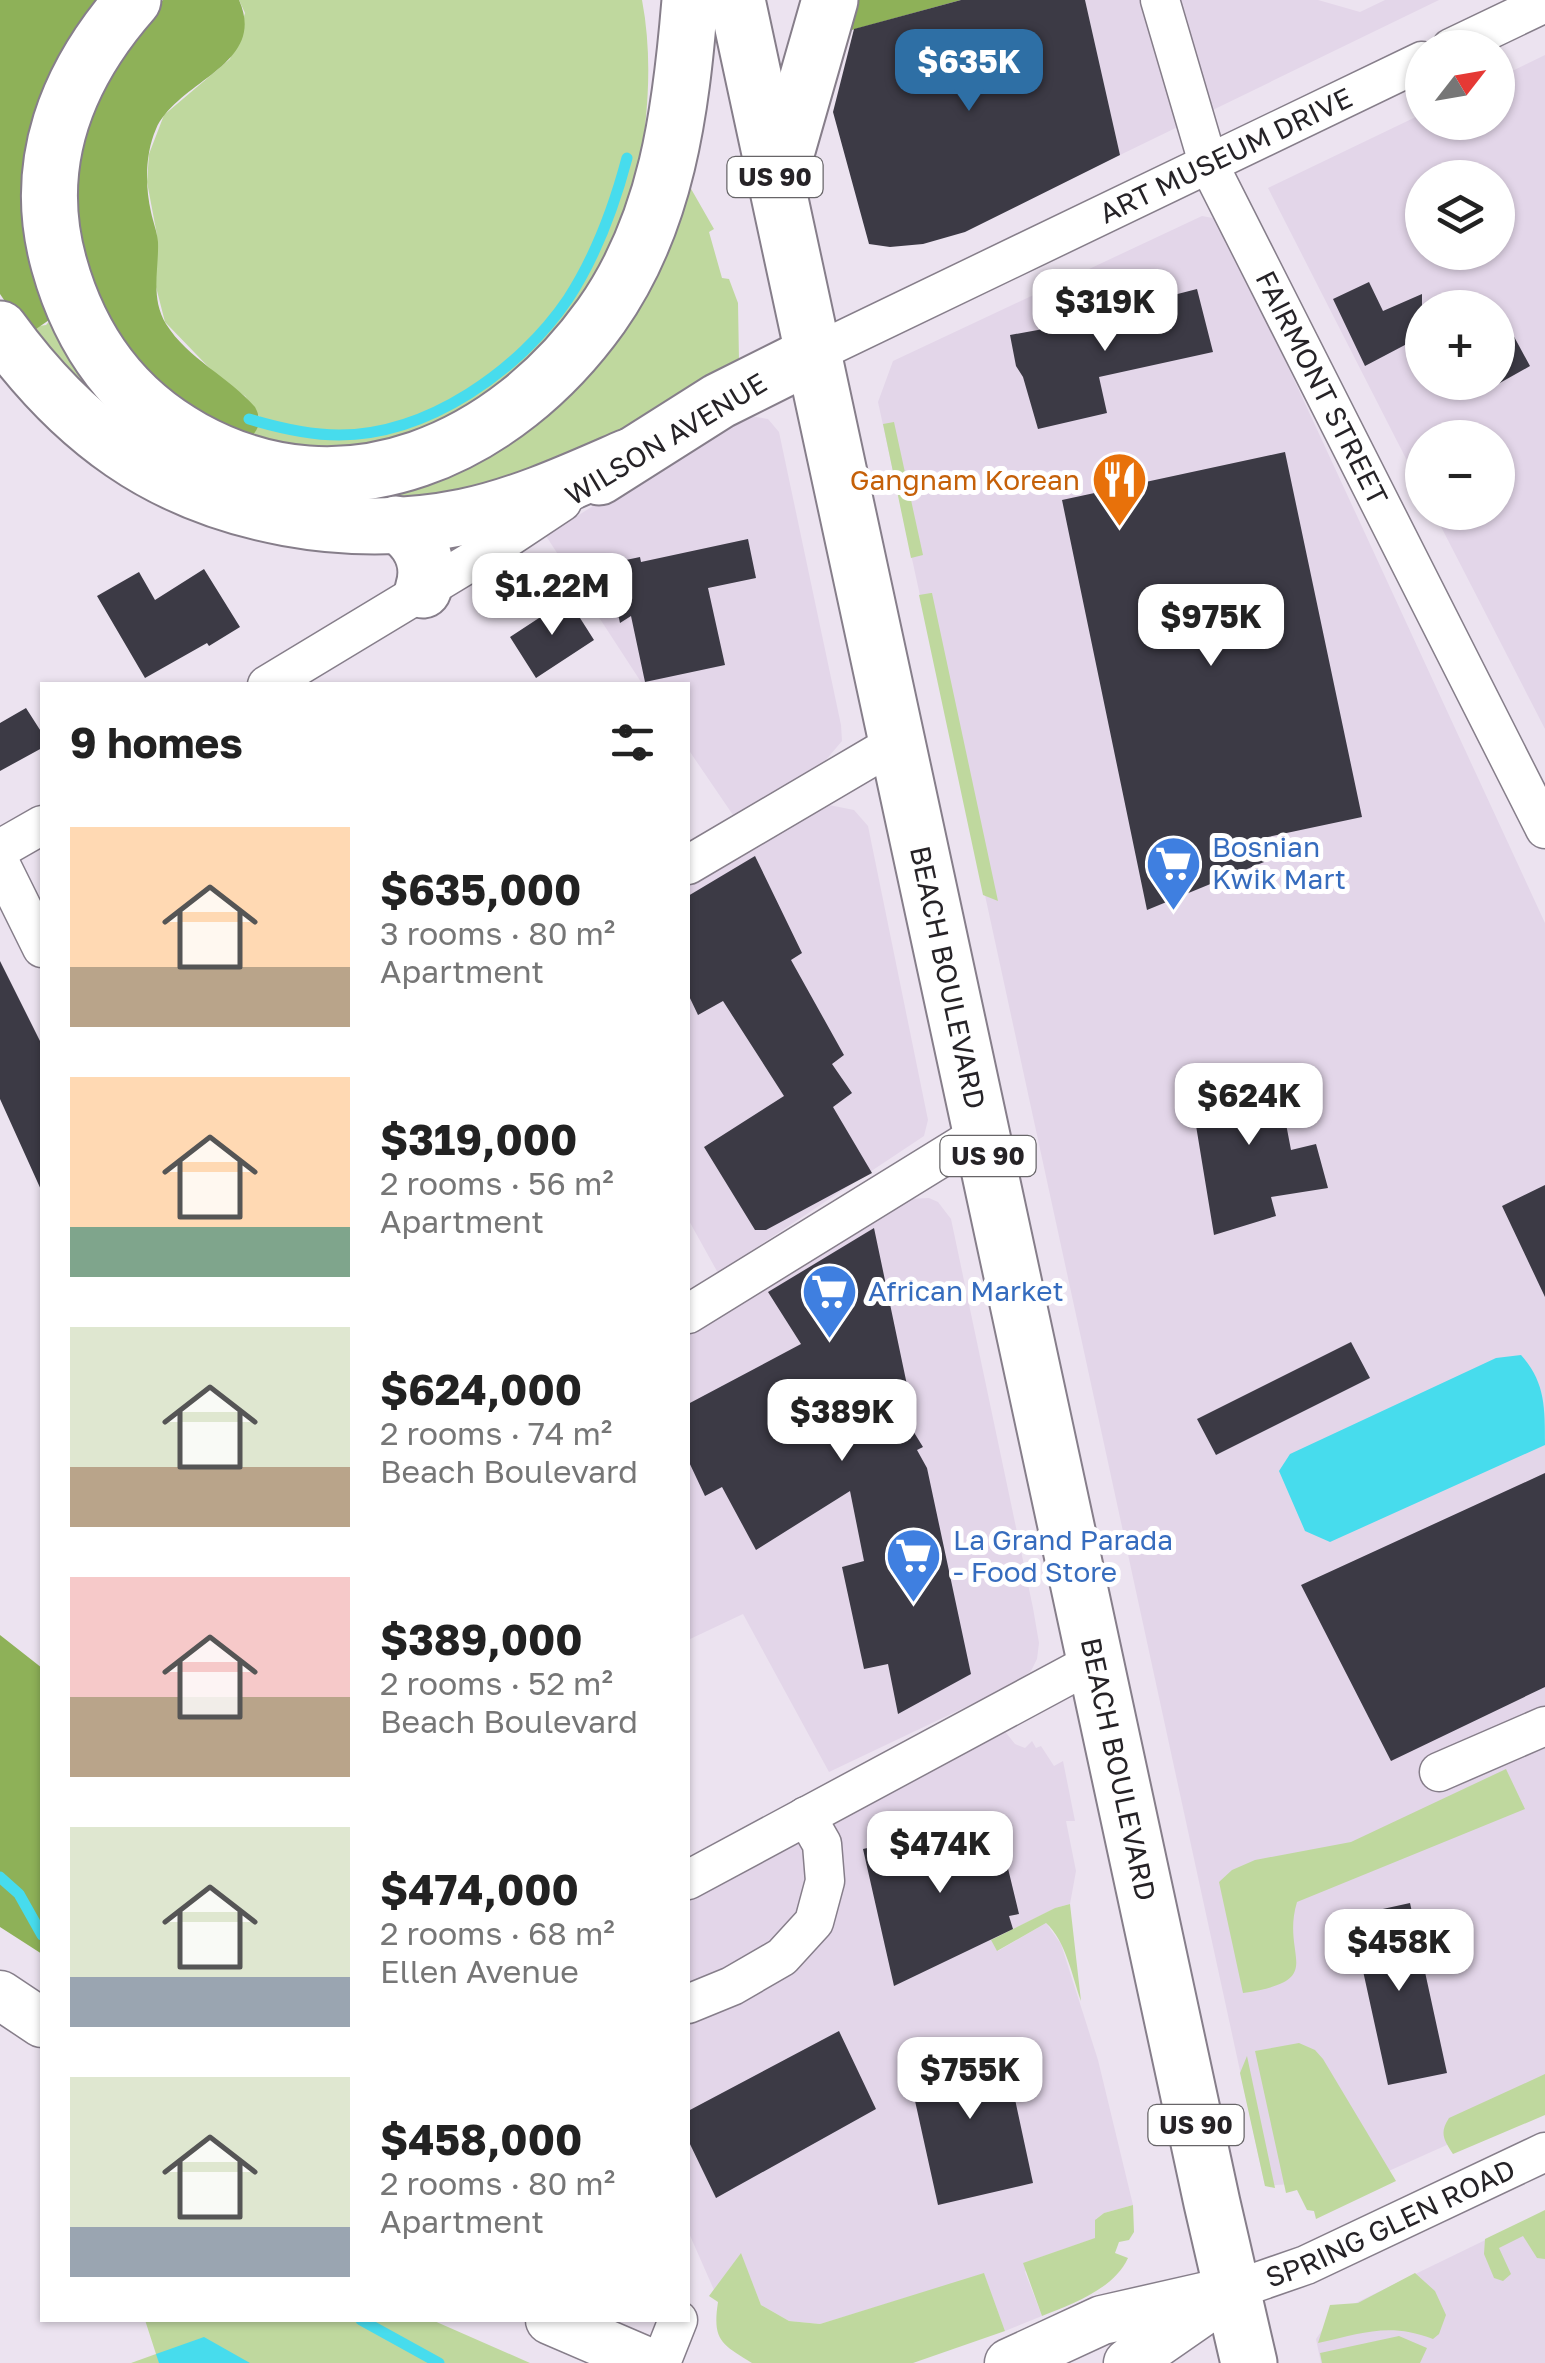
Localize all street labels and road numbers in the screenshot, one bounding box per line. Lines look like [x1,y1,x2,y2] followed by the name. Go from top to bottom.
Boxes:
[1094,80,1357,230] street label: ART MUSEUM DRIVE
[728,157,822,197] road number: US 90
[1249,265,1395,510] street label: FAIRMONT STREET
[559,365,772,512] street label: WILSON AVENUE
[904,843,993,1112] street label: BEACH BOULEVARD
[940,1136,1036,1176] road number: US 90
[1075,1635,1163,1904] street label: BEACH BOULEVARD
[1148,2105,1244,2145] road number: US 90
[1261,2152,1520,2294] street label: SPRING GLEN ROAD

